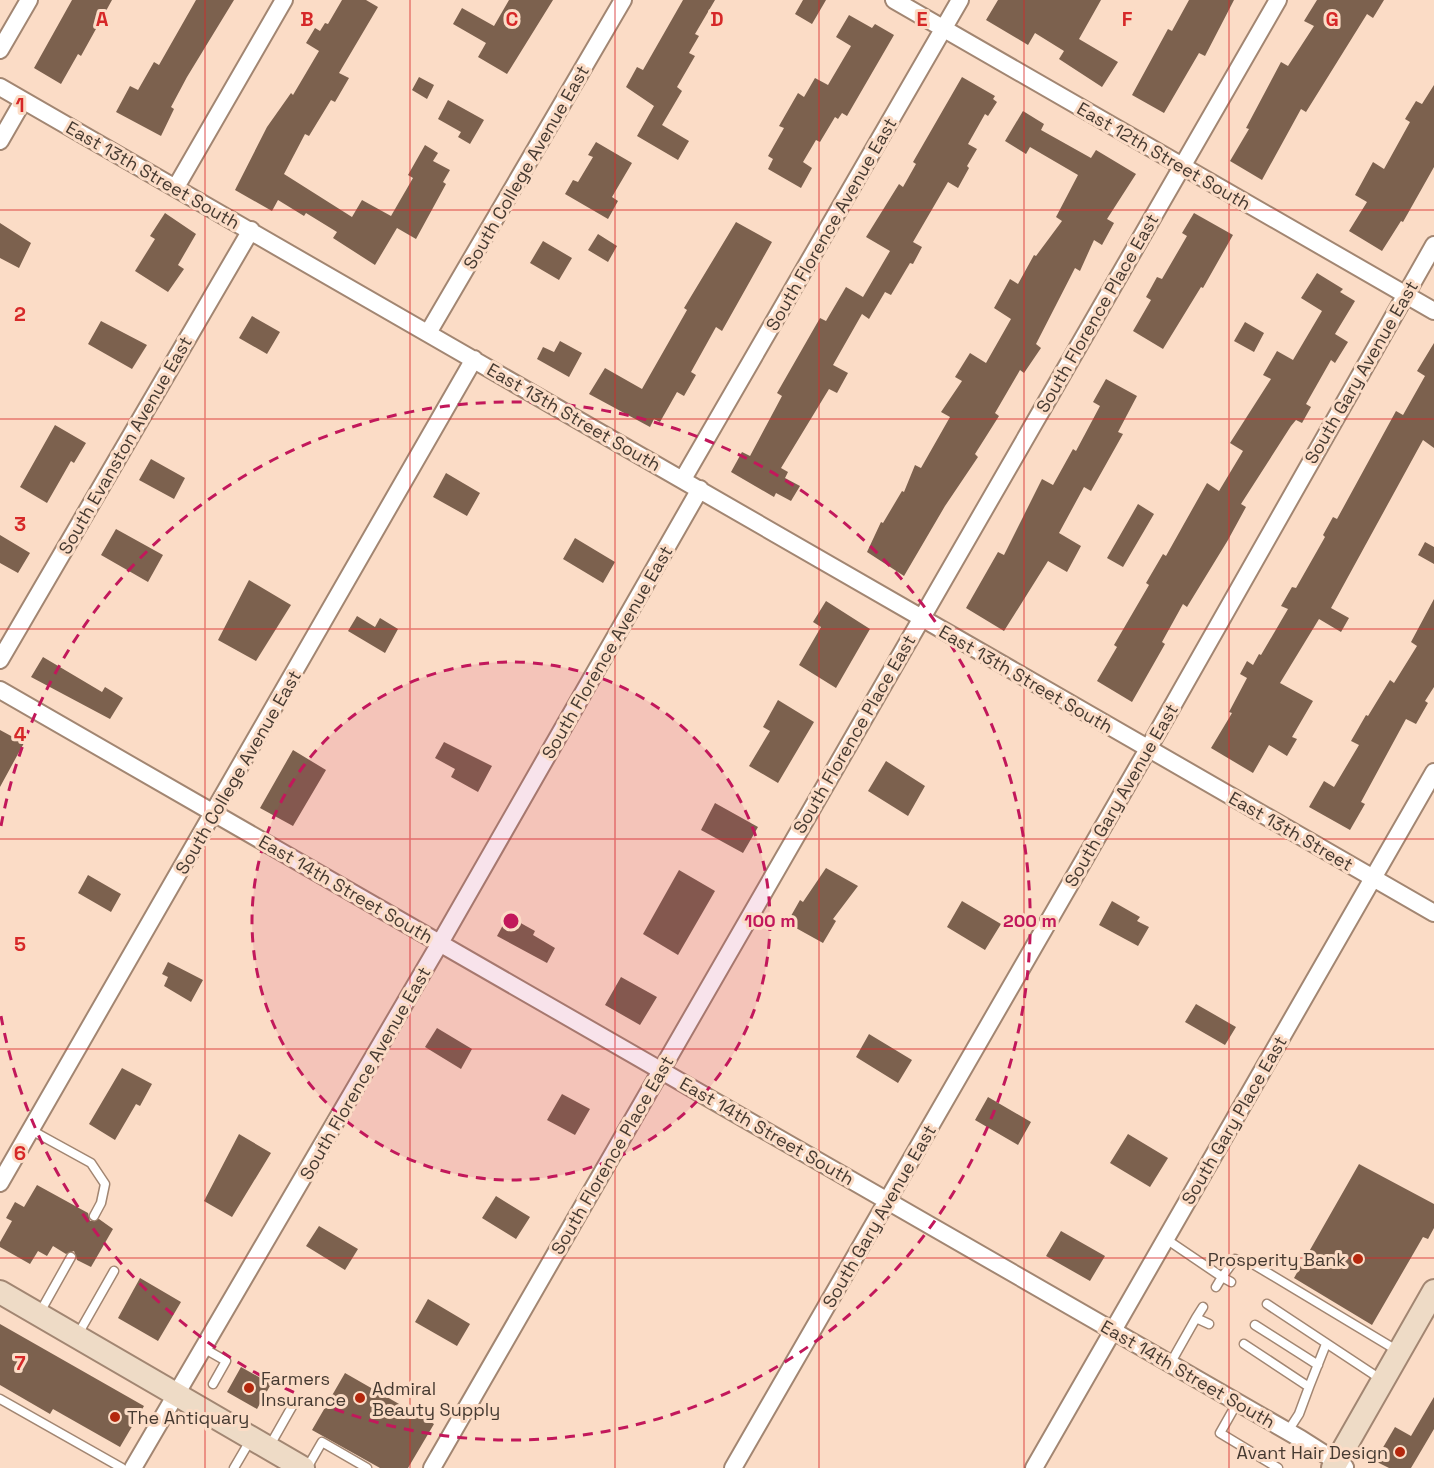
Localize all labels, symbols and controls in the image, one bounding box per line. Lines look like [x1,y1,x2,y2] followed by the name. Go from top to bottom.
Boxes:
[96,6,109,32] text: A
[300,6,314,32] text: B
[506,6,519,32] text: C
[710,6,724,32] text: D
[916,6,928,32] text: E
[1122,6,1133,32] text: F
[1325,6,1339,32] text: G
[458,61,594,273] street label: South College Avenue East
[15,92,25,118] text: 1
[1073,97,1255,215] street label: East 12th Street South
[760,113,902,335] street label: South Florence Avenue East
[62,116,244,234] street label: East 13th Street South
[1031,209,1163,417] street label: South Florence Place East
[1299,276,1423,468] street label: South Gary Avenue East
[14,301,26,327] text: 2
[53,332,197,558] street label: South Evanston Avenue East
[483,358,665,476] street label: East 13th Street South
[14,511,26,537] text: 3
[536,541,678,763] street label: South Florence Avenue East
[935,620,1117,738] street label: East 13th Street South
[788,630,920,838] street label: South Florence Place East
[170,666,306,878] street label: South College Avenue East
[1059,699,1183,891] street label: South Gary Avenue East
[14,721,27,747] text: 4
[1225,786,1357,876] street label: East 13th Street
[255,830,437,948] street label: East 14th Street South
[744,909,796,932] text: 100 m
[1003,909,1057,932] text: 200 m
[501,911,521,931] centre of rings
[14,931,26,957] text: 5
[294,962,436,1184] street label: South Florence Avenue East
[1176,1031,1292,1209] street label: South Gary Place East
[546,1051,678,1259] street label: South Florence Place East
[676,1072,858,1190] street label: East 14th Street South
[817,1120,941,1312] street label: South Gary Avenue East
[14,1140,26,1166] text: 6
[1208,1248,1346,1271] place label: Prosperity Bank
[1351,1252,1365,1266] marker: Prosperity Bank
[1097,1315,1279,1433] street label: East 14th Street South
[14,1350,26,1376] text: 7
[261,1367,346,1411] place label: Farmers Insurance
[372,1377,500,1421] place label: Admiral Beauty Supply
[242,1381,256,1395] marker: Farmers Insurance
[353,1391,367,1405] marker: Admiral Beauty Supply
[127,1406,249,1429] place label: The Antiquary
[108,1410,122,1424] marker: The Antiquary
[1236,1441,1388,1464] place label: Avant Hair Design
[1393,1445,1407,1459] marker: Avant Hair Design

